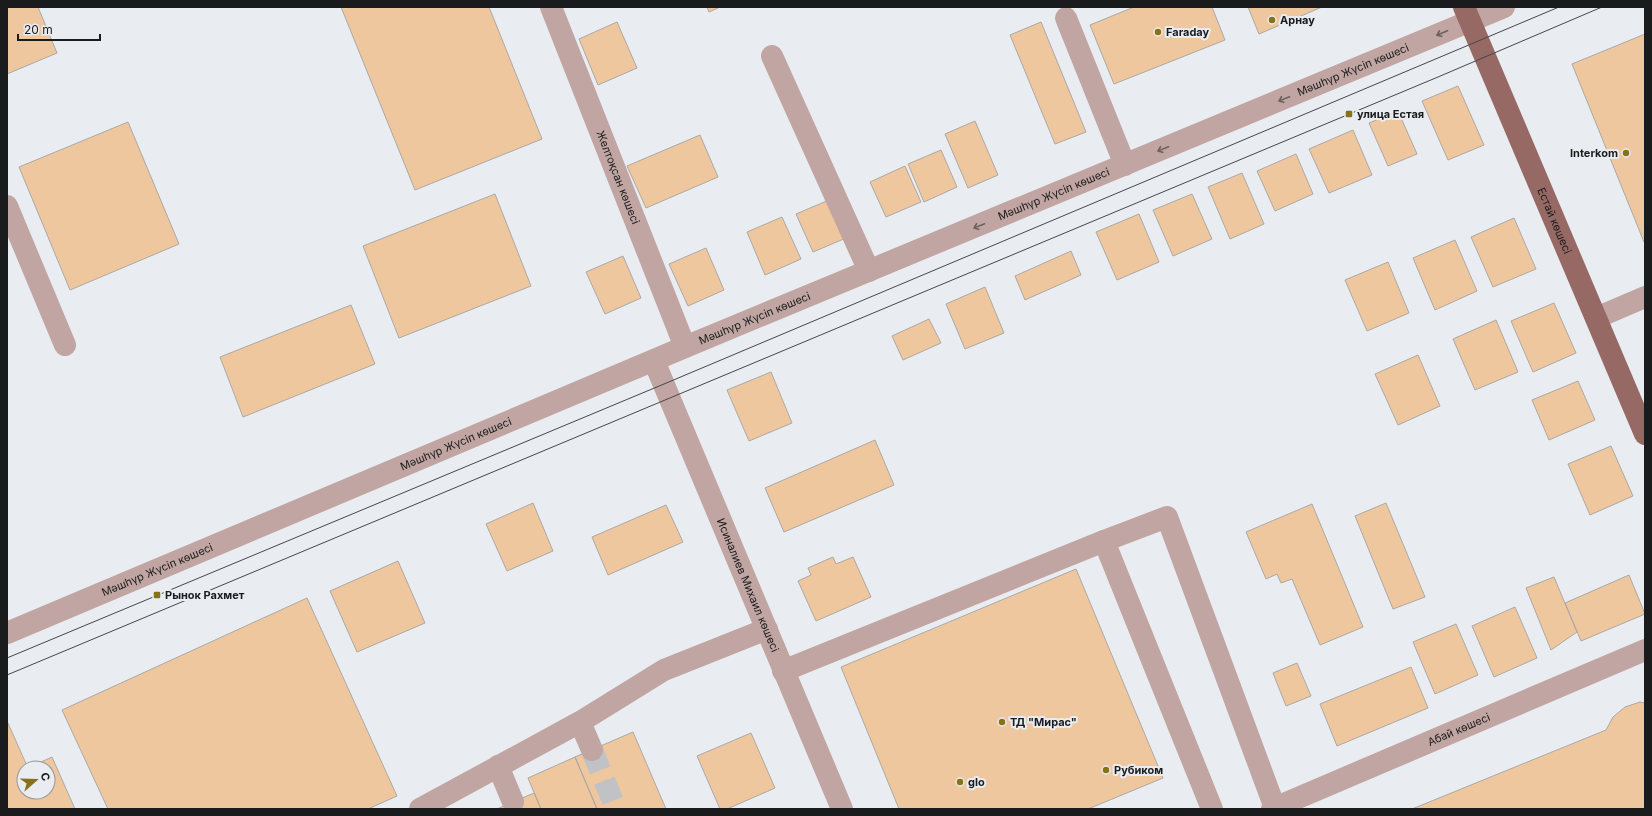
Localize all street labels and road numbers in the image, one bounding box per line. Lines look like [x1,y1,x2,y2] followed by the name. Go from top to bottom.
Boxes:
[1295,40,1411,99] street label: Мәшһүр Жүсіп көшесі
[593,128,643,226] street label: Желтоқсан көшесі
[996,165,1112,223] street label: Мәшһүр Жүсіп көшесі
[1534,185,1575,256] street label: Естай көшесі
[696,289,812,348] street label: Мәшһүр Жүсіп көшесі
[398,414,514,473] street label: Мәшһүр Жүсіп көшесі
[714,516,782,654] street label: Исиналиев Михаил көшесі
[99,540,215,599] street label: Мәшһүр Жүсіп көшесі
[1425,710,1492,749] street label: Абай көшесі

